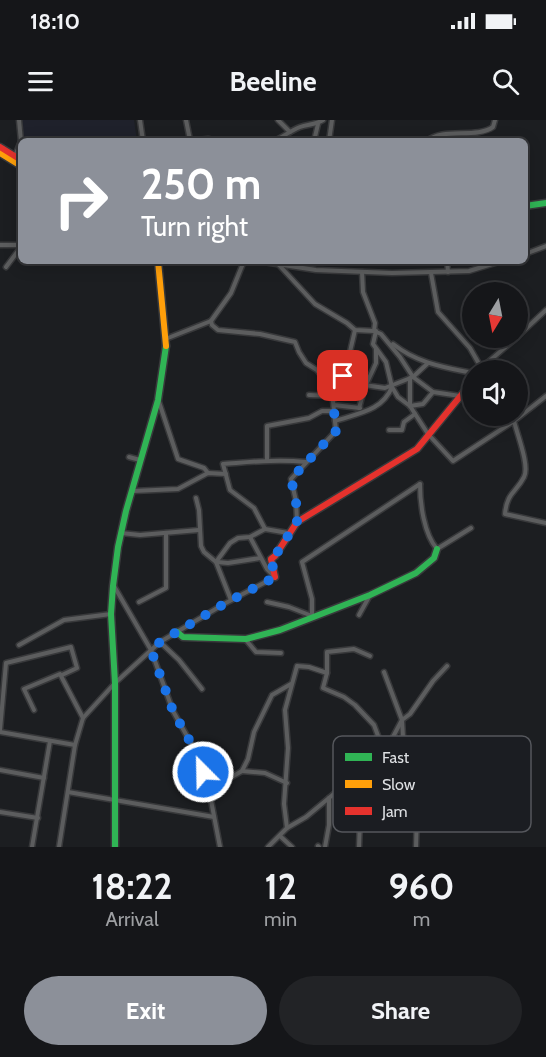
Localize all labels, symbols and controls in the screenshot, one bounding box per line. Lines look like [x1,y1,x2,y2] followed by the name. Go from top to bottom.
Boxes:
[30,8,80,35] text: 18:10
[24,65,57,98] icon: menu
[229,65,317,98] text: Beeline
[489,65,522,98] icon: search
[141,158,261,210] text: 250 m
[42,162,120,240] icon: right
[141,210,248,243] text: Turn right
[462,282,528,348] north arrow
[462,282,528,426] map controls
[317,350,368,401] pin
[326,359,359,392] icon: arrive
[462,360,528,426] button: sound
[333,736,531,832] legend
[171,740,235,804] position arrow
[382,748,410,767] text: Fast
[382,775,416,794] text: Slow
[381,802,408,821] text: Jam
[92,864,173,908] text: 18:22
[264,864,297,908] text: 12
[389,864,454,908] text: 960
[105,907,159,931] text: Arrival
[264,907,297,931] text: min
[413,907,430,931] text: m
[24,976,267,1045] button: Exit
[279,976,522,1045] button: Share

